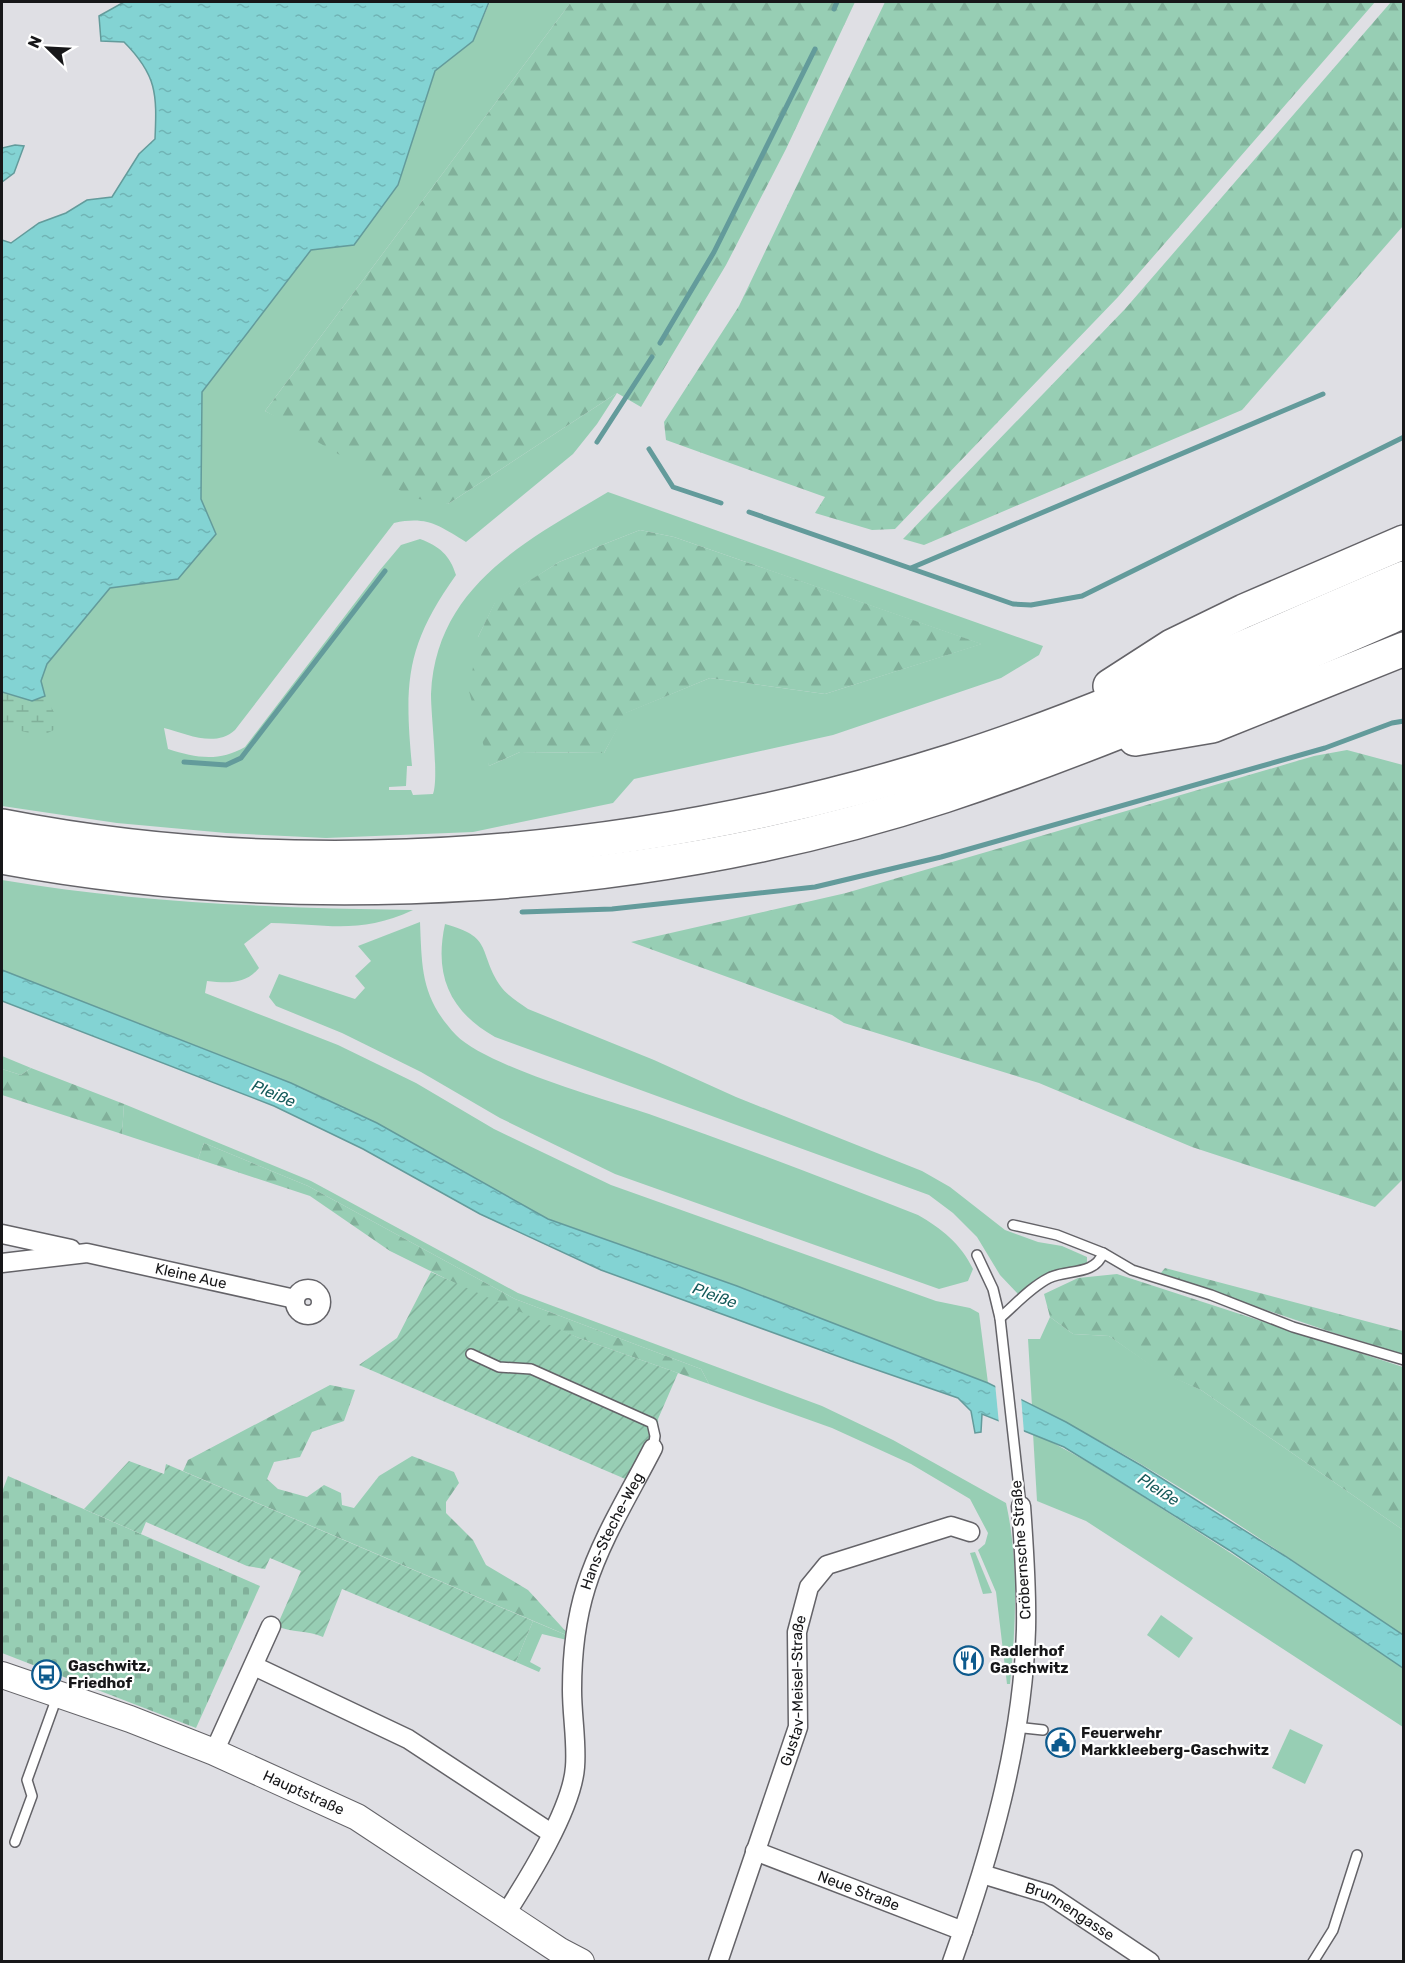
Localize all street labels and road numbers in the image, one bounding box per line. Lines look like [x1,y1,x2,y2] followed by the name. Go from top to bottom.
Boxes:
[153,1259,228,1293] street label: Kleine Aue
[577,1469,647,1592] street label: Hans-Steche-Weg
[1007,1480,1035,1620] street label: Cröbernsche Straße
[776,1613,810,1769] street label: Gustav-Meisel-Straße
[260,1766,347,1819] street label: Hauptstraße
[815,1867,902,1915] street label: Neue Straße
[1023,1879,1118,1945] street label: Brunnengasse

